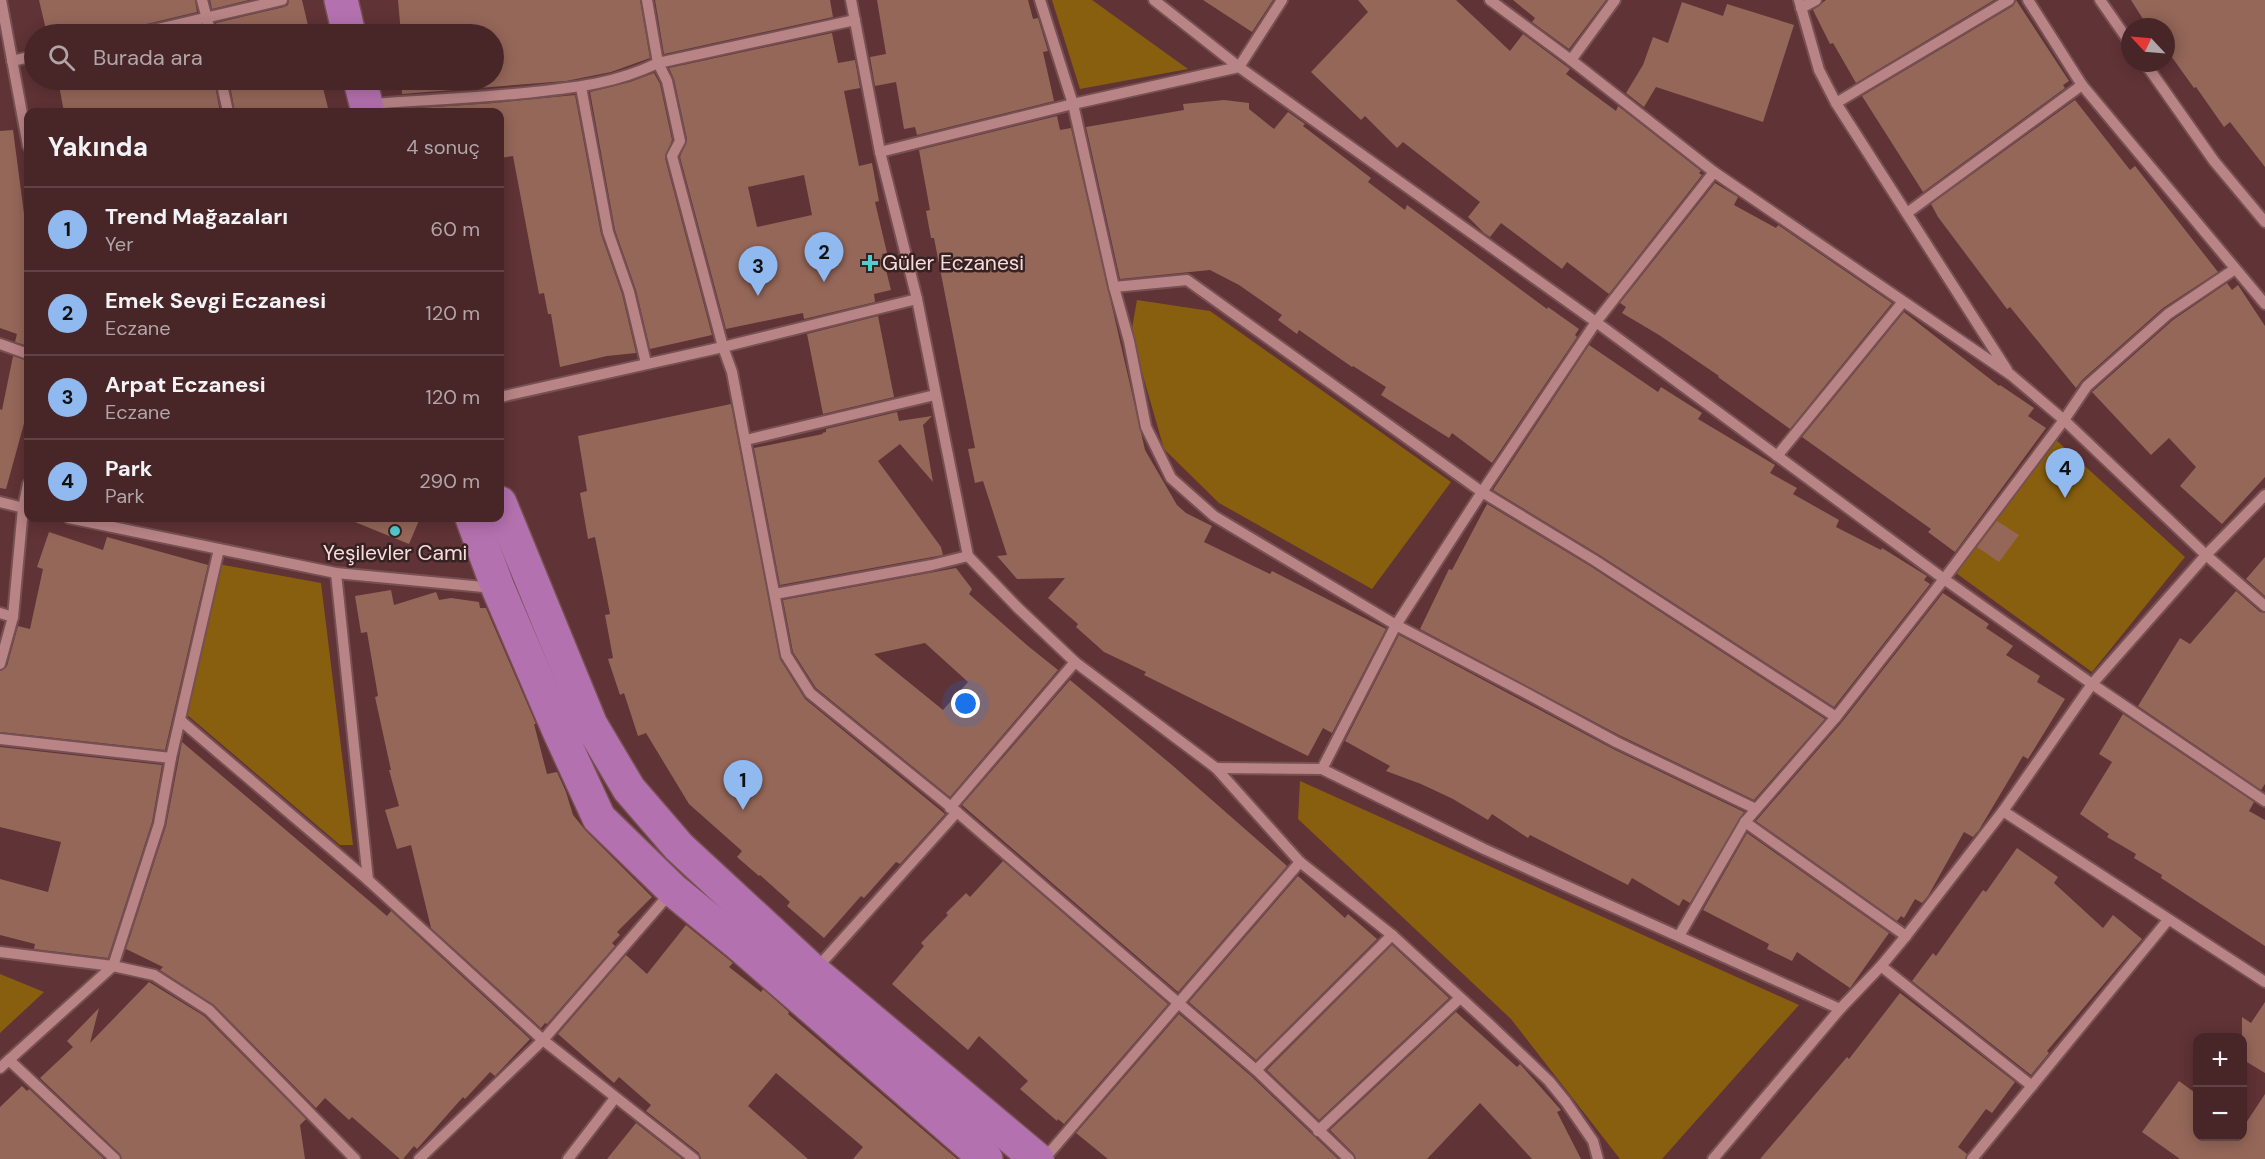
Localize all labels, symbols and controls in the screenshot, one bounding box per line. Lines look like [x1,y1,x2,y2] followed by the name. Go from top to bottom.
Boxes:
[2121,18,2175,72] north arrow
[24,24,504,90] search box
[45,41,78,74] icon: search
[93,43,203,72] text: Burada ara
[48,130,148,164] text: Yakında
[406,134,480,160] text: 4 sonuç
[105,202,288,231] text: Trend Mağazaları
[64,216,71,242] text: 1
[431,216,480,242] text: 60 m
[105,231,134,257] text: Yer
[804,232,844,282] pin: 2
[738,246,777,296] pin: 3
[882,249,1024,277] place label: Güler Eczanesi
[863,256,877,270] marker: Güler Eczanesi
[105,286,326,315] text: Emek Sevgi Eczanesi
[62,300,73,326] text: 2
[426,300,480,326] text: 120 m
[105,315,171,341] text: Eczane
[105,370,266,399] text: Arpat Eczanesi
[61,384,74,410] text: 3
[426,384,480,410] text: 120 m
[105,399,171,425] text: Eczane
[2046,448,2084,498] pin: 4
[105,454,152,483] text: Park
[61,468,74,494] text: 4
[419,468,480,494] text: 290 m
[105,483,145,509] text: Park
[388,524,402,538] marker: Yeşilevler Cami
[323,539,467,567] place label: Yeşilevler Cami
[951,689,980,718] your location
[724,760,762,810] pin: 1
[2193,1033,2247,1141] map controls
[2193,1033,2247,1087] button: +
[2193,1087,2247,1141] button: −

